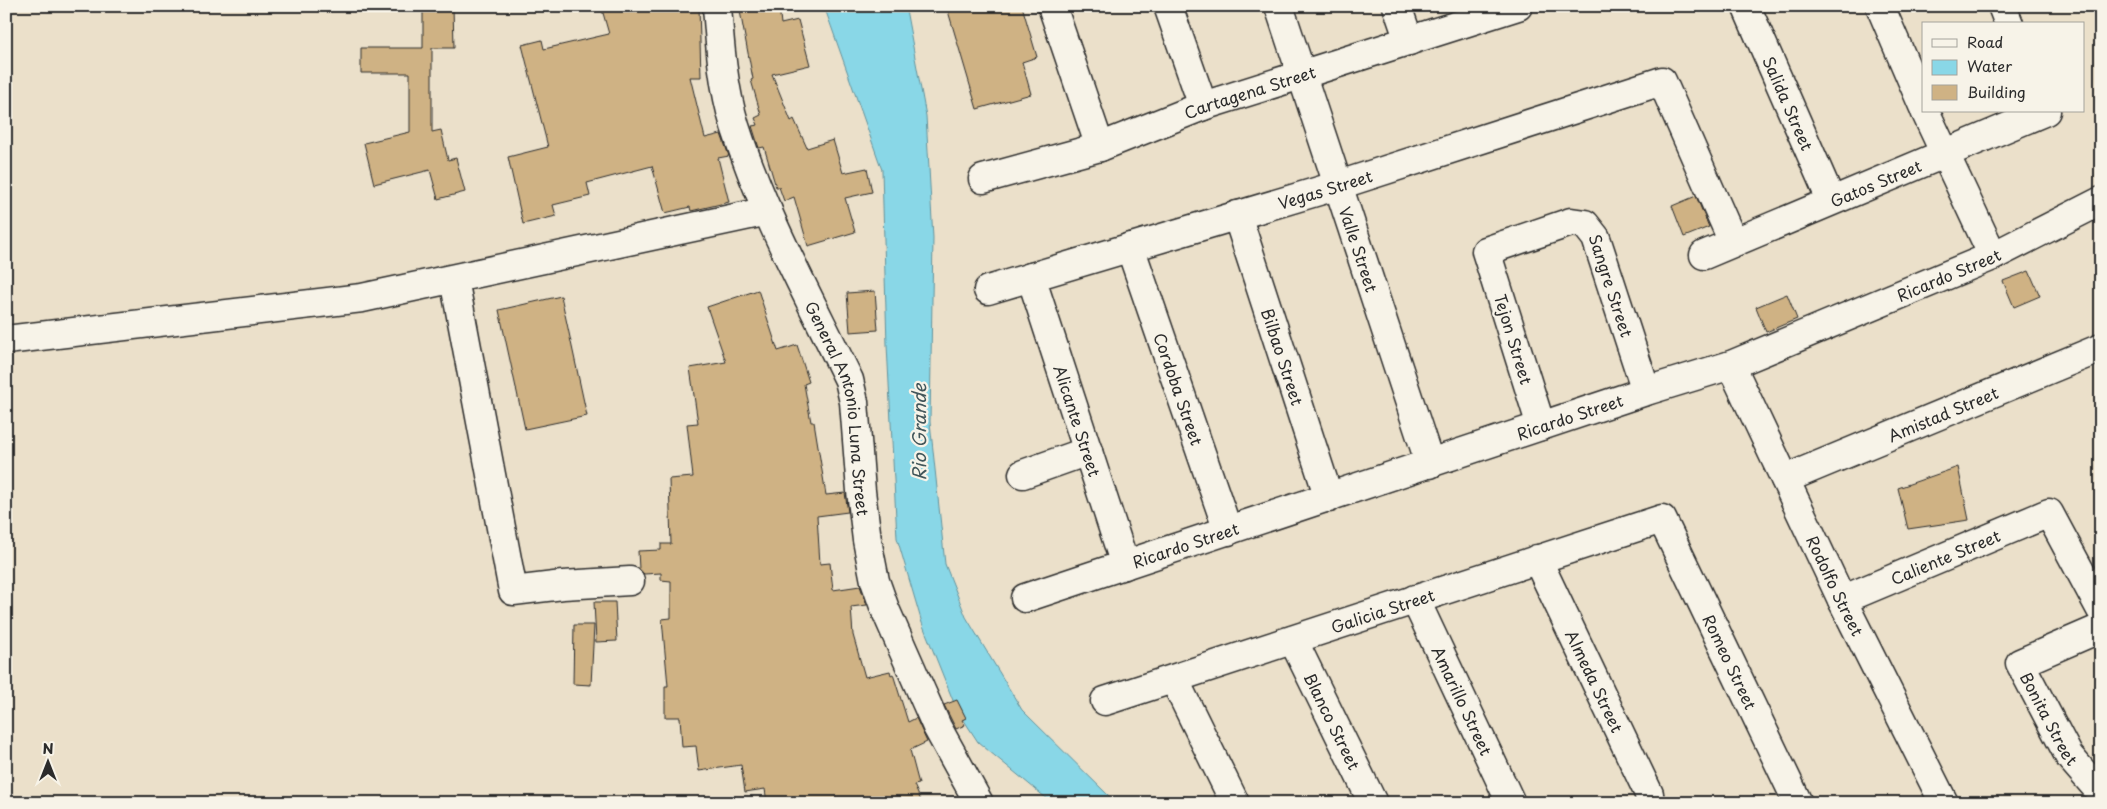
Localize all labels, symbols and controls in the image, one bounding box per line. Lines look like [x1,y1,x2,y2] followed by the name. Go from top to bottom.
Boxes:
[1922,22,2084,112] legend
[1967,30,2003,53] text: Road
[1757,52,1820,155] street label: Salida Street
[1967,54,2012,77] text: Water
[1180,59,1319,124] street label: Cartagena Street
[1967,80,2026,103] text: Building
[1826,153,1925,213] street label: Gatos Street
[1275,163,1376,215] street label: Vegas Street
[1334,203,1385,296] street label: Valle Street
[1583,231,1640,340] street label: Sangre Street
[1893,242,2005,307] street label: Ricardo Street
[1489,291,1539,388] street label: Tejon Street
[800,297,876,518] street label: General Antonio Luna Street
[1256,305,1310,409] street label: Bilbao Street
[1148,329,1210,449] street label: Cordoba Street
[1048,362,1107,480] street label: Alicante Street
[1884,380,2002,447] street label: Amistad Street
[905,382,932,481] water label: Rio Grande
[1513,387,1626,445] street label: Ricardo Street
[1129,515,1242,573] street label: Ricardo Street
[1887,523,2004,590] street label: Caliente Street
[1801,531,1870,640] street label: Rodolfo Street
[1328,582,1438,638] street label: Galicia Street
[1697,610,1763,713] street label: Romeo Street
[1560,626,1630,737] street label: Almeda Street
[1427,642,1499,759] street label: Amarillo Street
[1299,668,1367,774] street label: Blanco Street
[2015,668,2084,771] street label: Bonita Street
[22,736,72,786] north arrow
[42,738,54,759] text: N

